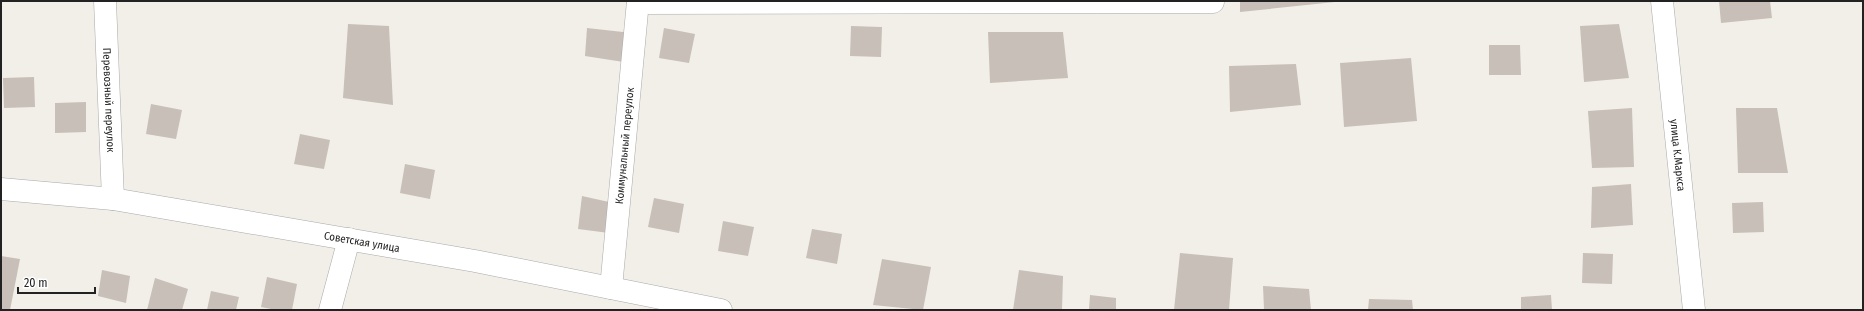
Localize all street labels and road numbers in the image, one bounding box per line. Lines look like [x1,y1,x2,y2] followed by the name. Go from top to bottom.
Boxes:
[100,47,118,153] street label: Перевозный переулок
[612,86,636,205] street label: Коммунальный переулок
[1668,118,1688,192] street label: улица К.Маркса
[323,229,401,255] street label: Советская улица

